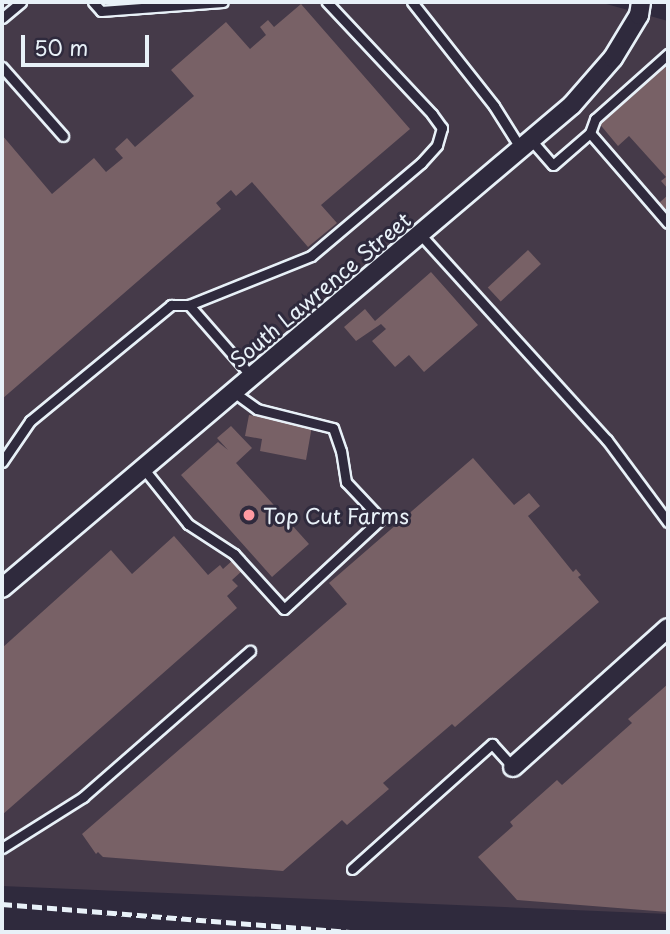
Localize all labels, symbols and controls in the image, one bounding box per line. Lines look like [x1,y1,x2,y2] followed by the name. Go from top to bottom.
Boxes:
[24,21,152,65] scale bar
[34,31,88,63] text: 50 m
[224,205,416,373] street label: South Lawrence Street
[263,502,412,528] place label: Top Cut Farms
[241,507,257,523] marker: Top Cut Farms

